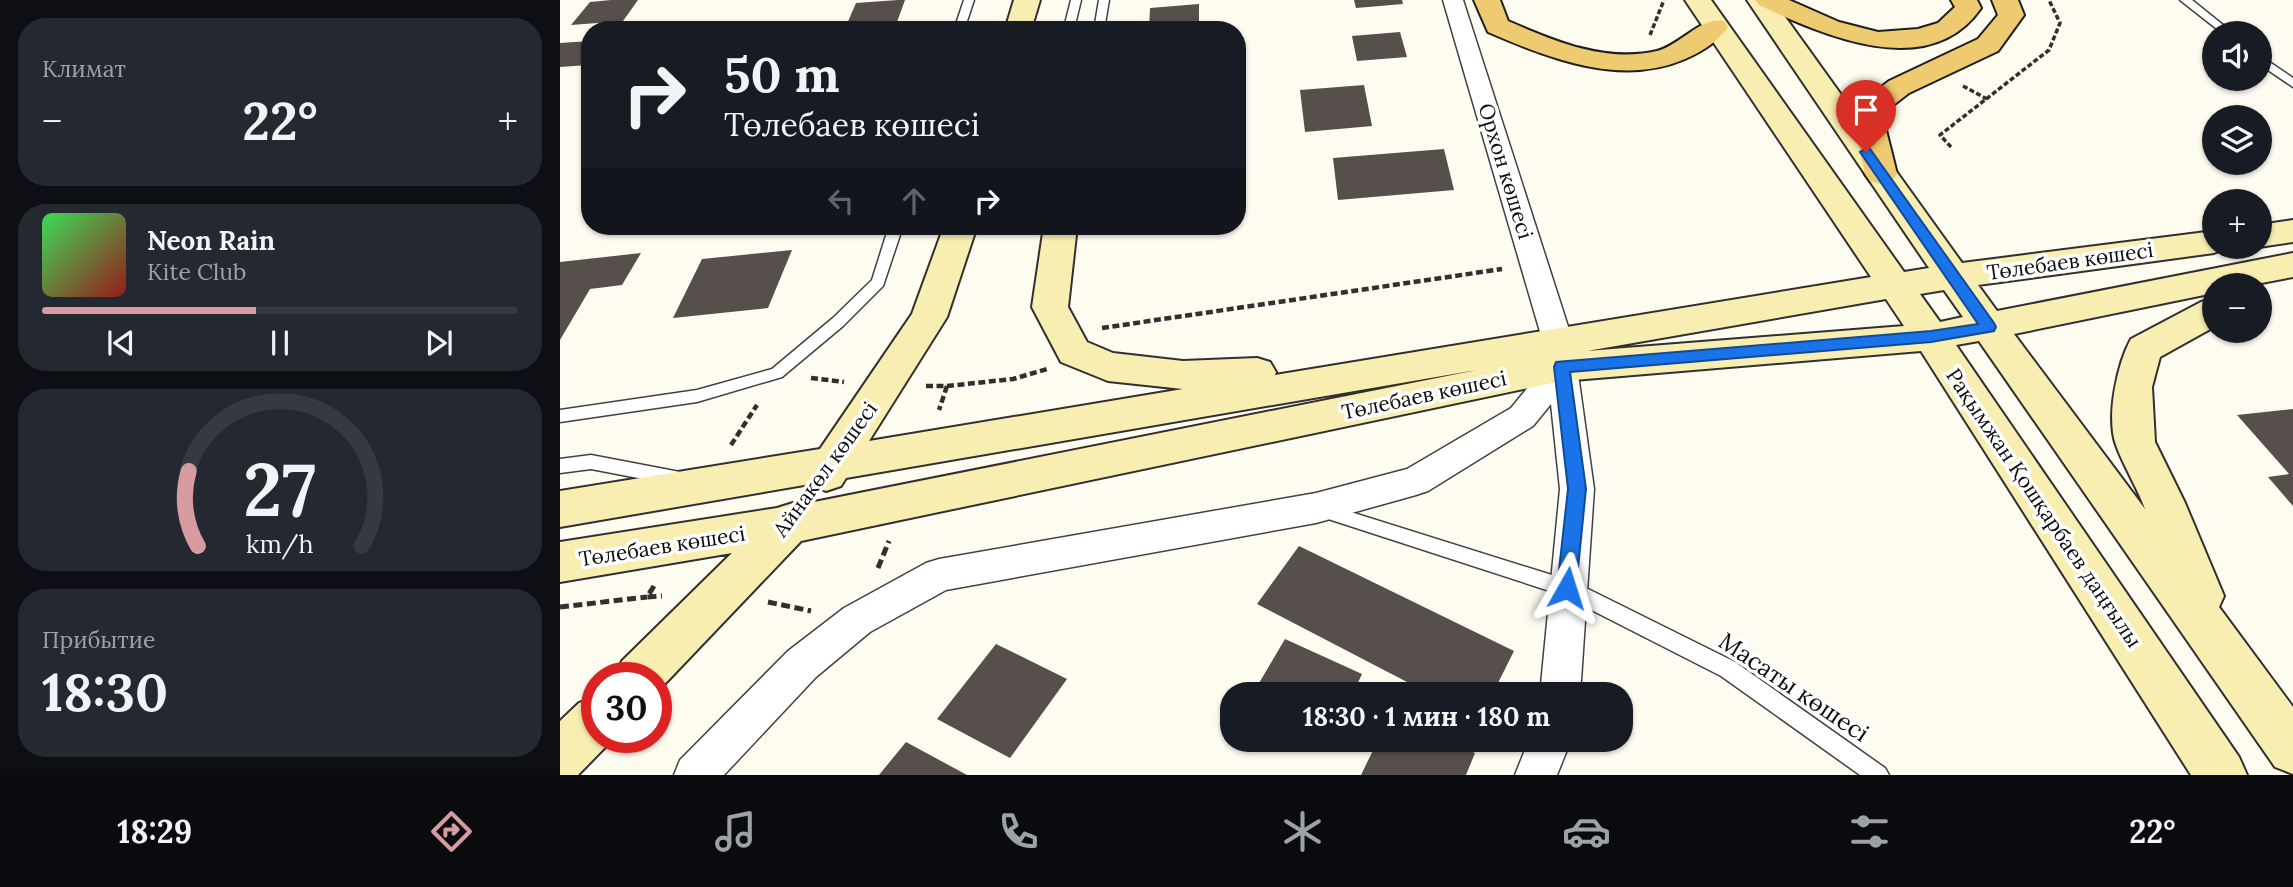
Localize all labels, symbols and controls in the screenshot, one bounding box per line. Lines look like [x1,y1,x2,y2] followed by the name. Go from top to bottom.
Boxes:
[2202,21,2272,343] map controls
[2202,21,2272,91] button: sound
[724,43,840,105] text: 50 m
[609,49,700,140] icon: right
[42,54,126,83] text: Климат
[1836,80,1896,152] pin
[242,88,318,154] text: 22°
[1847,91,1885,129] icon: arrive
[42,97,62,145] text: −
[498,97,518,145] text: +
[1473,100,1539,242] street label: Орхон көшесі
[724,104,980,145] text: Төлебаев көшесі
[2202,105,2272,175] button: layers
[822,182,860,220] icon: left
[895,182,933,220] icon: ahead
[968,182,1006,220] icon: right
[2202,189,2272,259] button: +
[147,224,275,257] text: Neon Rain
[1985,236,2155,286] street label: Төлебаев көшесі
[147,257,246,286] text: Kite Club
[2202,273,2272,343] button: −
[102,324,140,362] icon: previous
[261,324,299,362] icon: pause
[420,324,458,362] icon: next
[1940,363,2148,653] street label: Рақымжан Қошқарбаев даңғылы
[1339,364,1509,426] street label: Төлебаев көшесі
[766,396,883,543] street label: Айнакөл көшесі
[244,444,316,537] text: 27
[577,520,747,572] street label: Төлебаев көшесі
[246,528,314,560] text: km/h
[1530,551,1604,625] position arrow
[42,625,156,654] text: Прибытие
[1713,625,1875,749] street label: Масаты көшесі
[42,659,168,725] text: 18:30
[581,662,672,753] speed limit sign: 30
[1303,700,1550,733] text: 18:30 · 1 мин · 180 m
[427,807,476,856] icon: directions
[711,807,760,856] icon: music
[994,807,1043,856] icon: phone
[1278,807,1327,856] icon: climate
[1562,807,1611,856] icon: car
[1845,807,1894,856] icon: filters
[117,811,192,852] text: 18:29
[2129,811,2176,852] text: 22°

